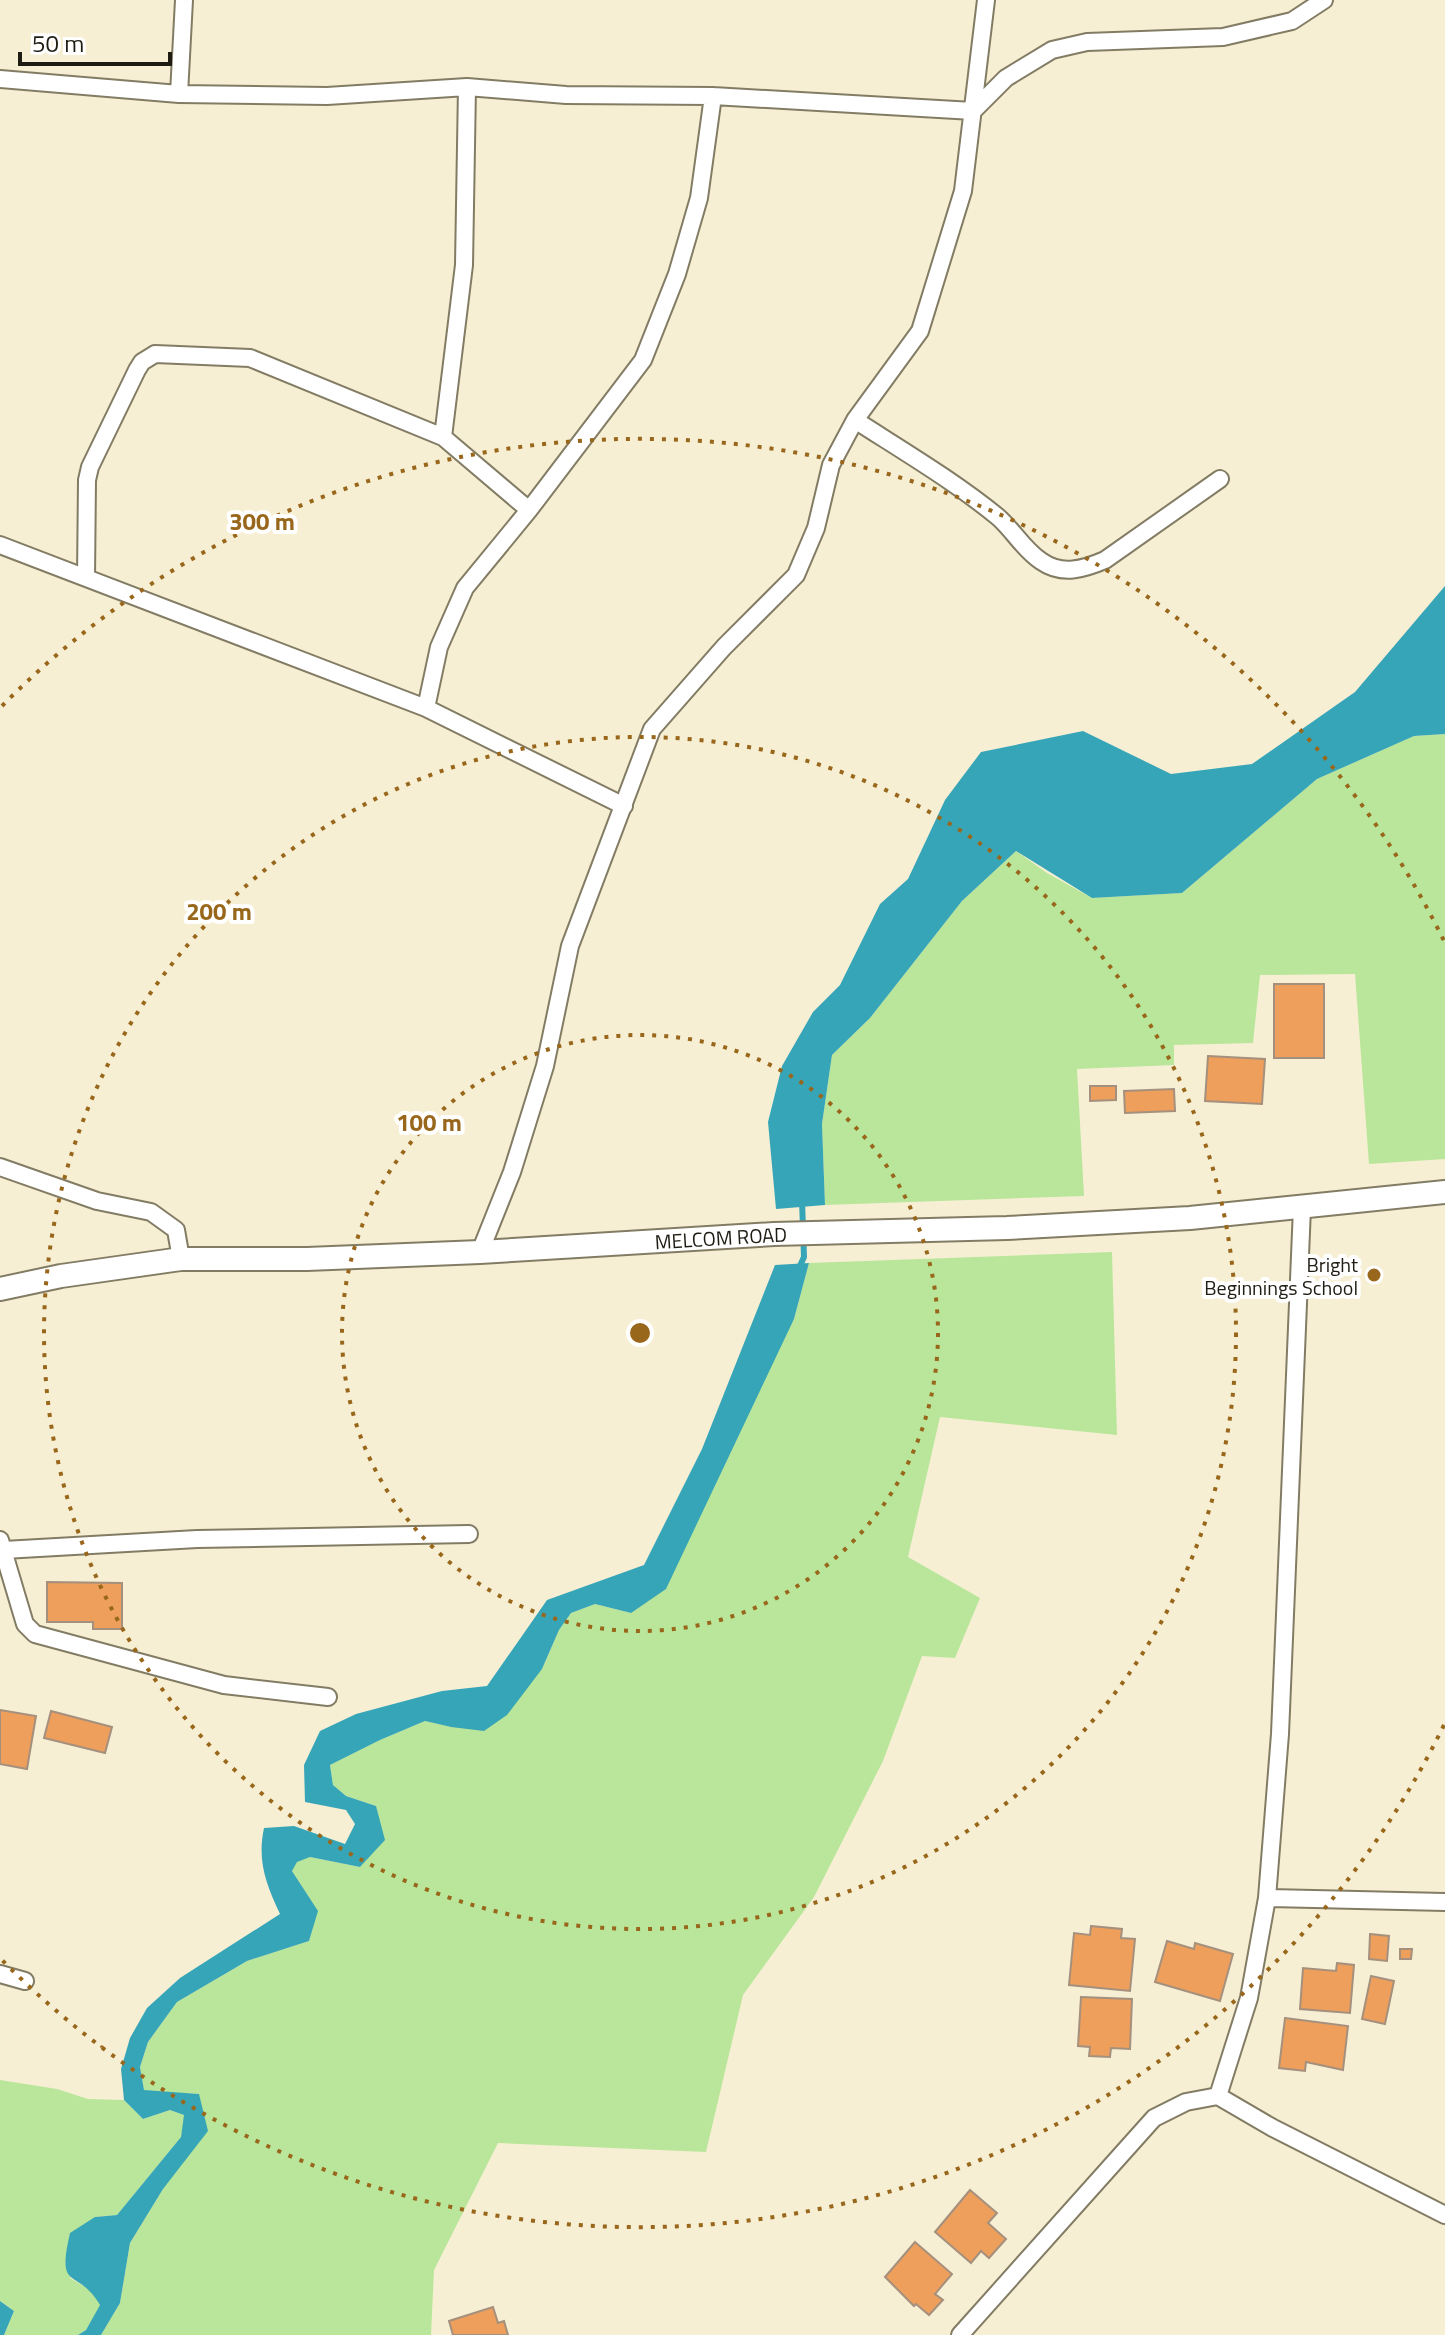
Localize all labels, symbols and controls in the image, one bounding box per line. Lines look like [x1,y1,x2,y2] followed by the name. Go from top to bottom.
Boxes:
[20,16,170,66] scale bar
[32,25,84,61] text: 50 m
[229,503,295,539] text: 300 m
[186,893,252,929] text: 200 m
[396,1104,462,1140] text: 100 m
[654,1218,787,1257] street label: MELCOM ROAD
[1204,1249,1358,1303] place label: Bright Beginnings School
[1365,1266,1383,1284] marker: Bright Beginnings School
[626,1319,654,1347] centre of rings

